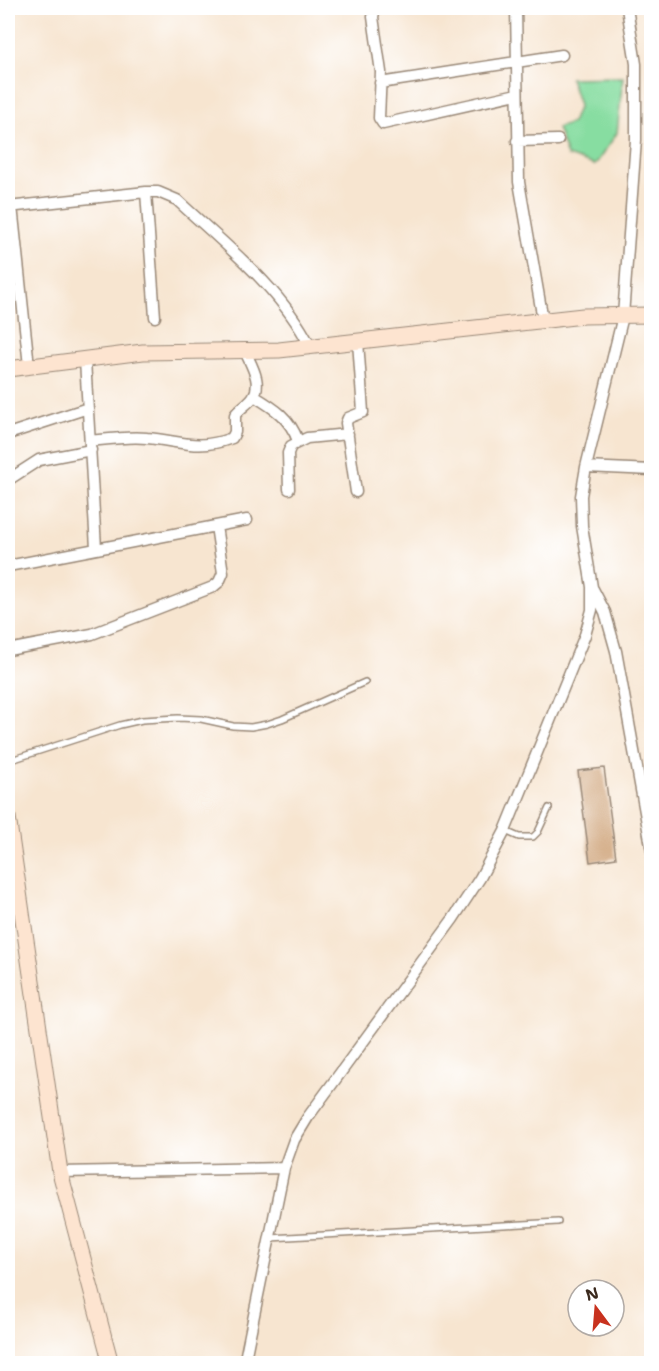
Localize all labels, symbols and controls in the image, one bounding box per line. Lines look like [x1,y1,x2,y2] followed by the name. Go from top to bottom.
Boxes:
[566,1278,626,1338] north arrow
[583,1282,601,1306] text: N

